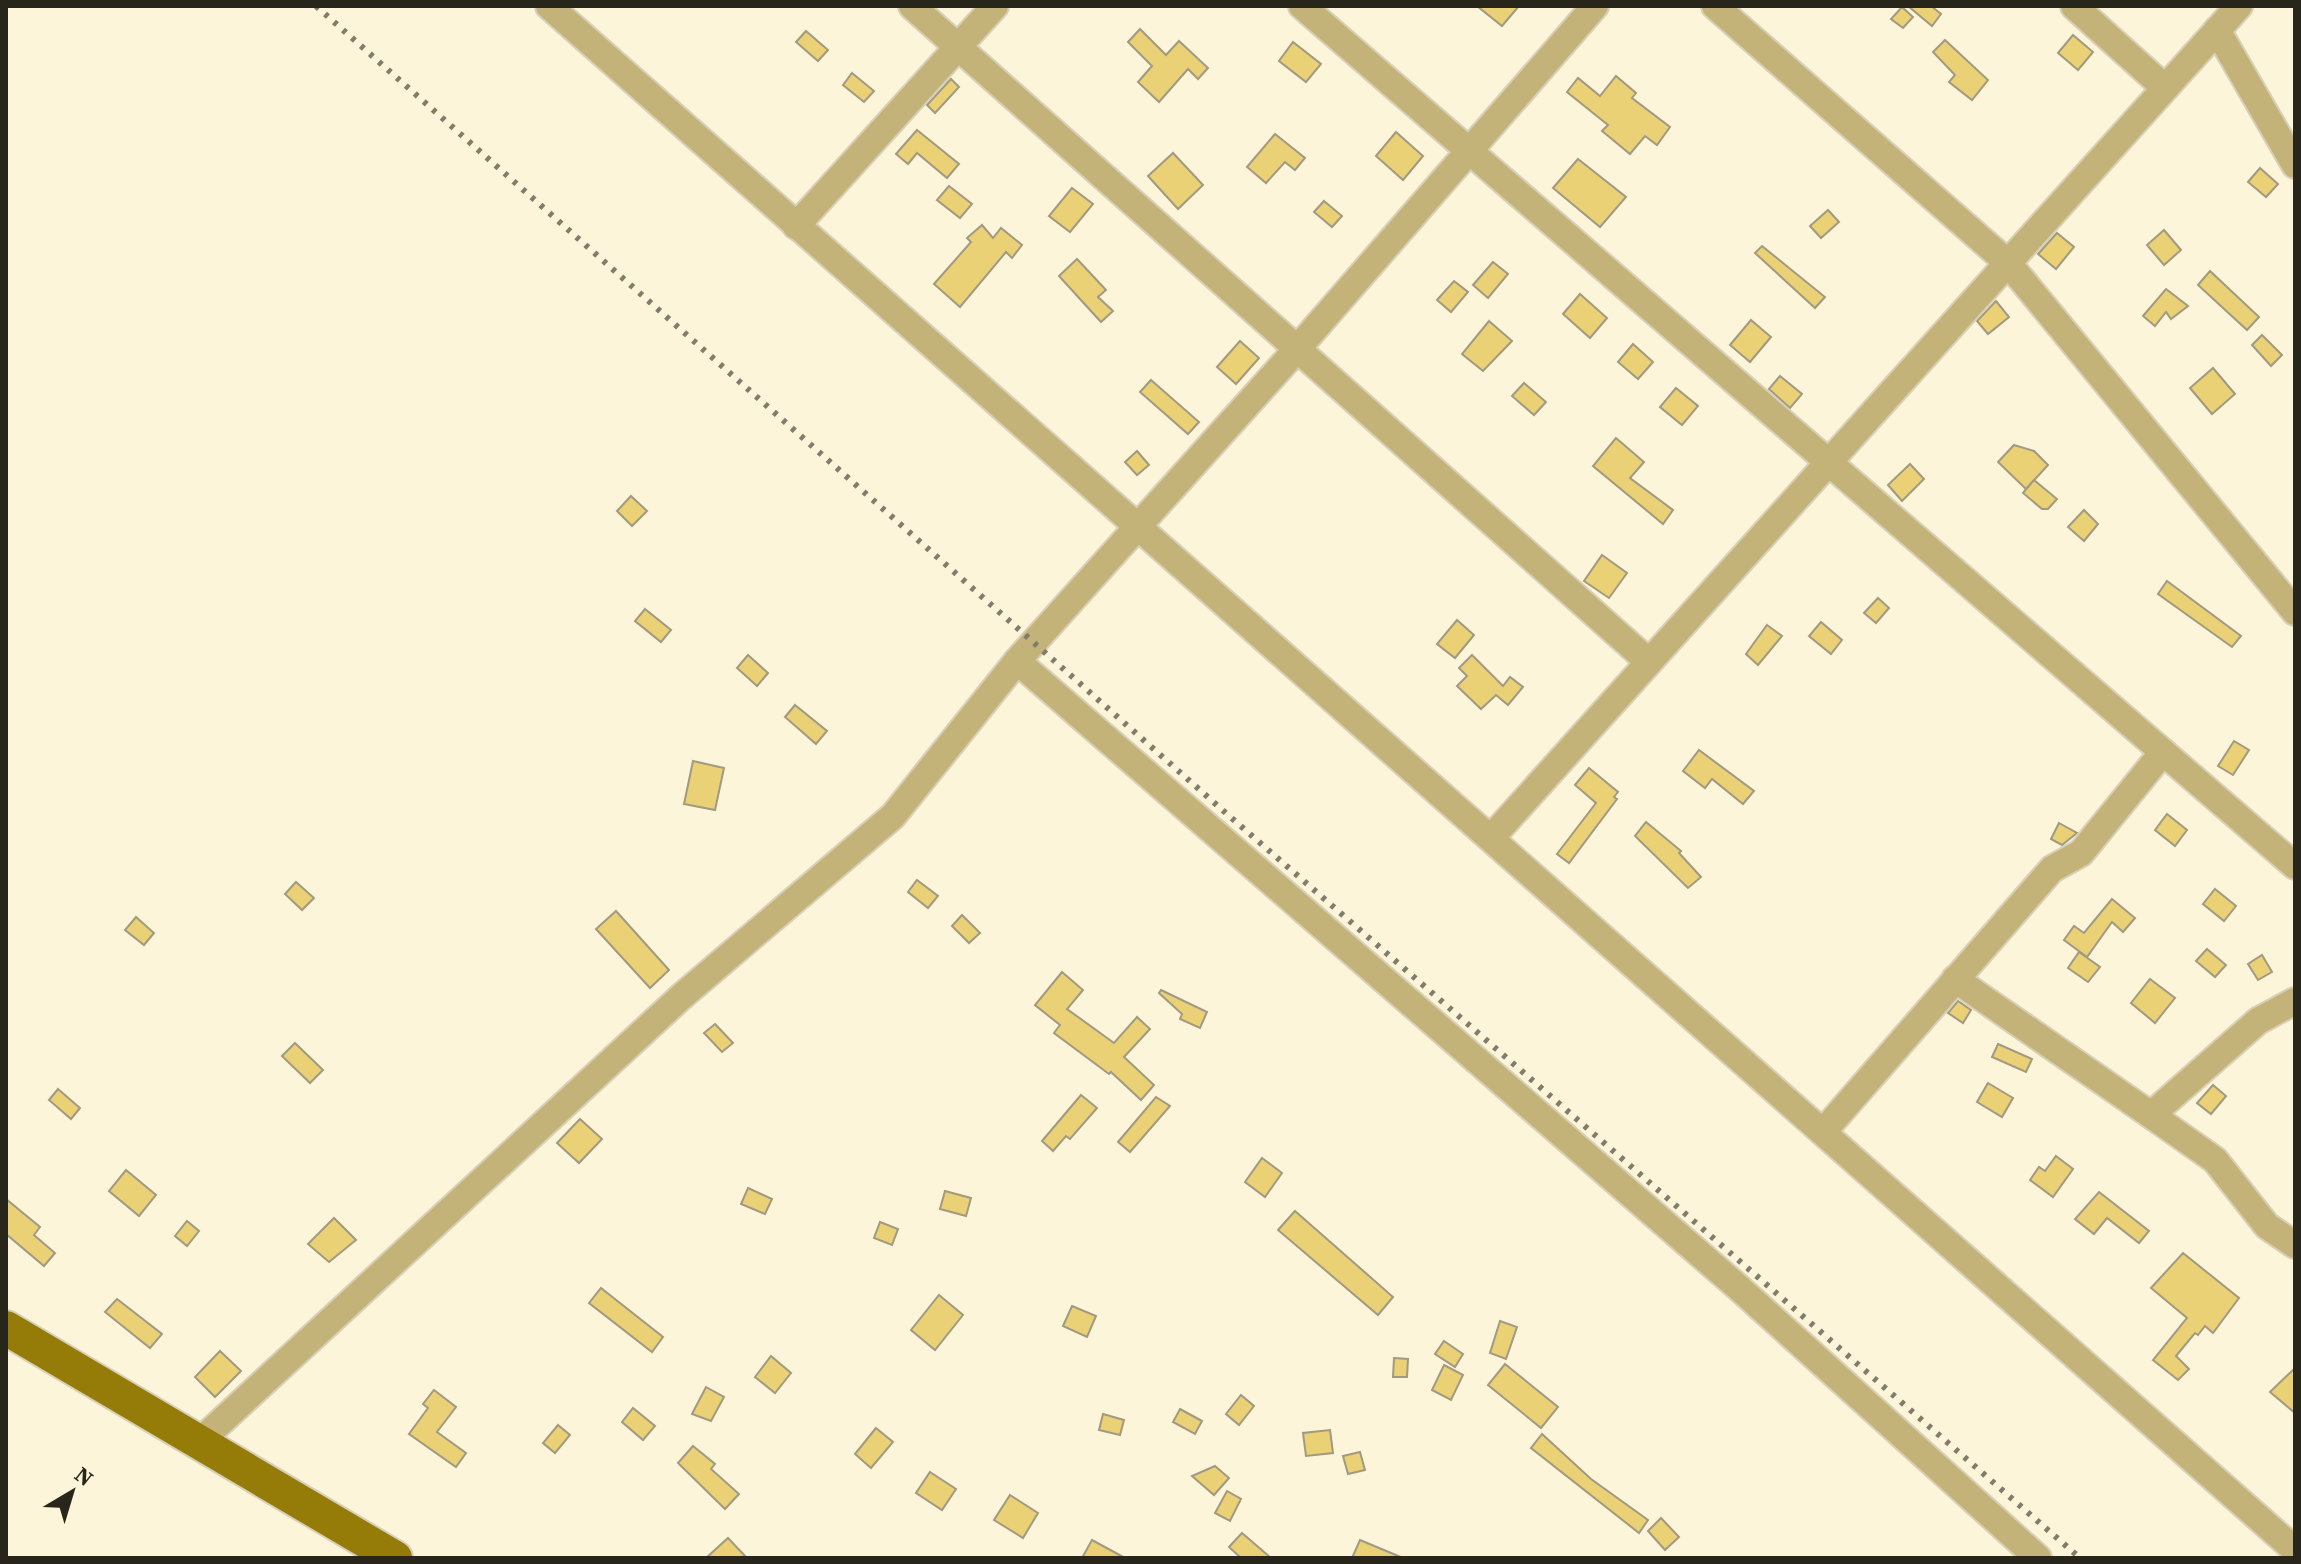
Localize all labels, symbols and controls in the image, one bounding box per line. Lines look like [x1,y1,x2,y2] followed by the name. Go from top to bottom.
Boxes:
[32,1452,112,1532] north arrow
[69,1459,100,1493] text: N

